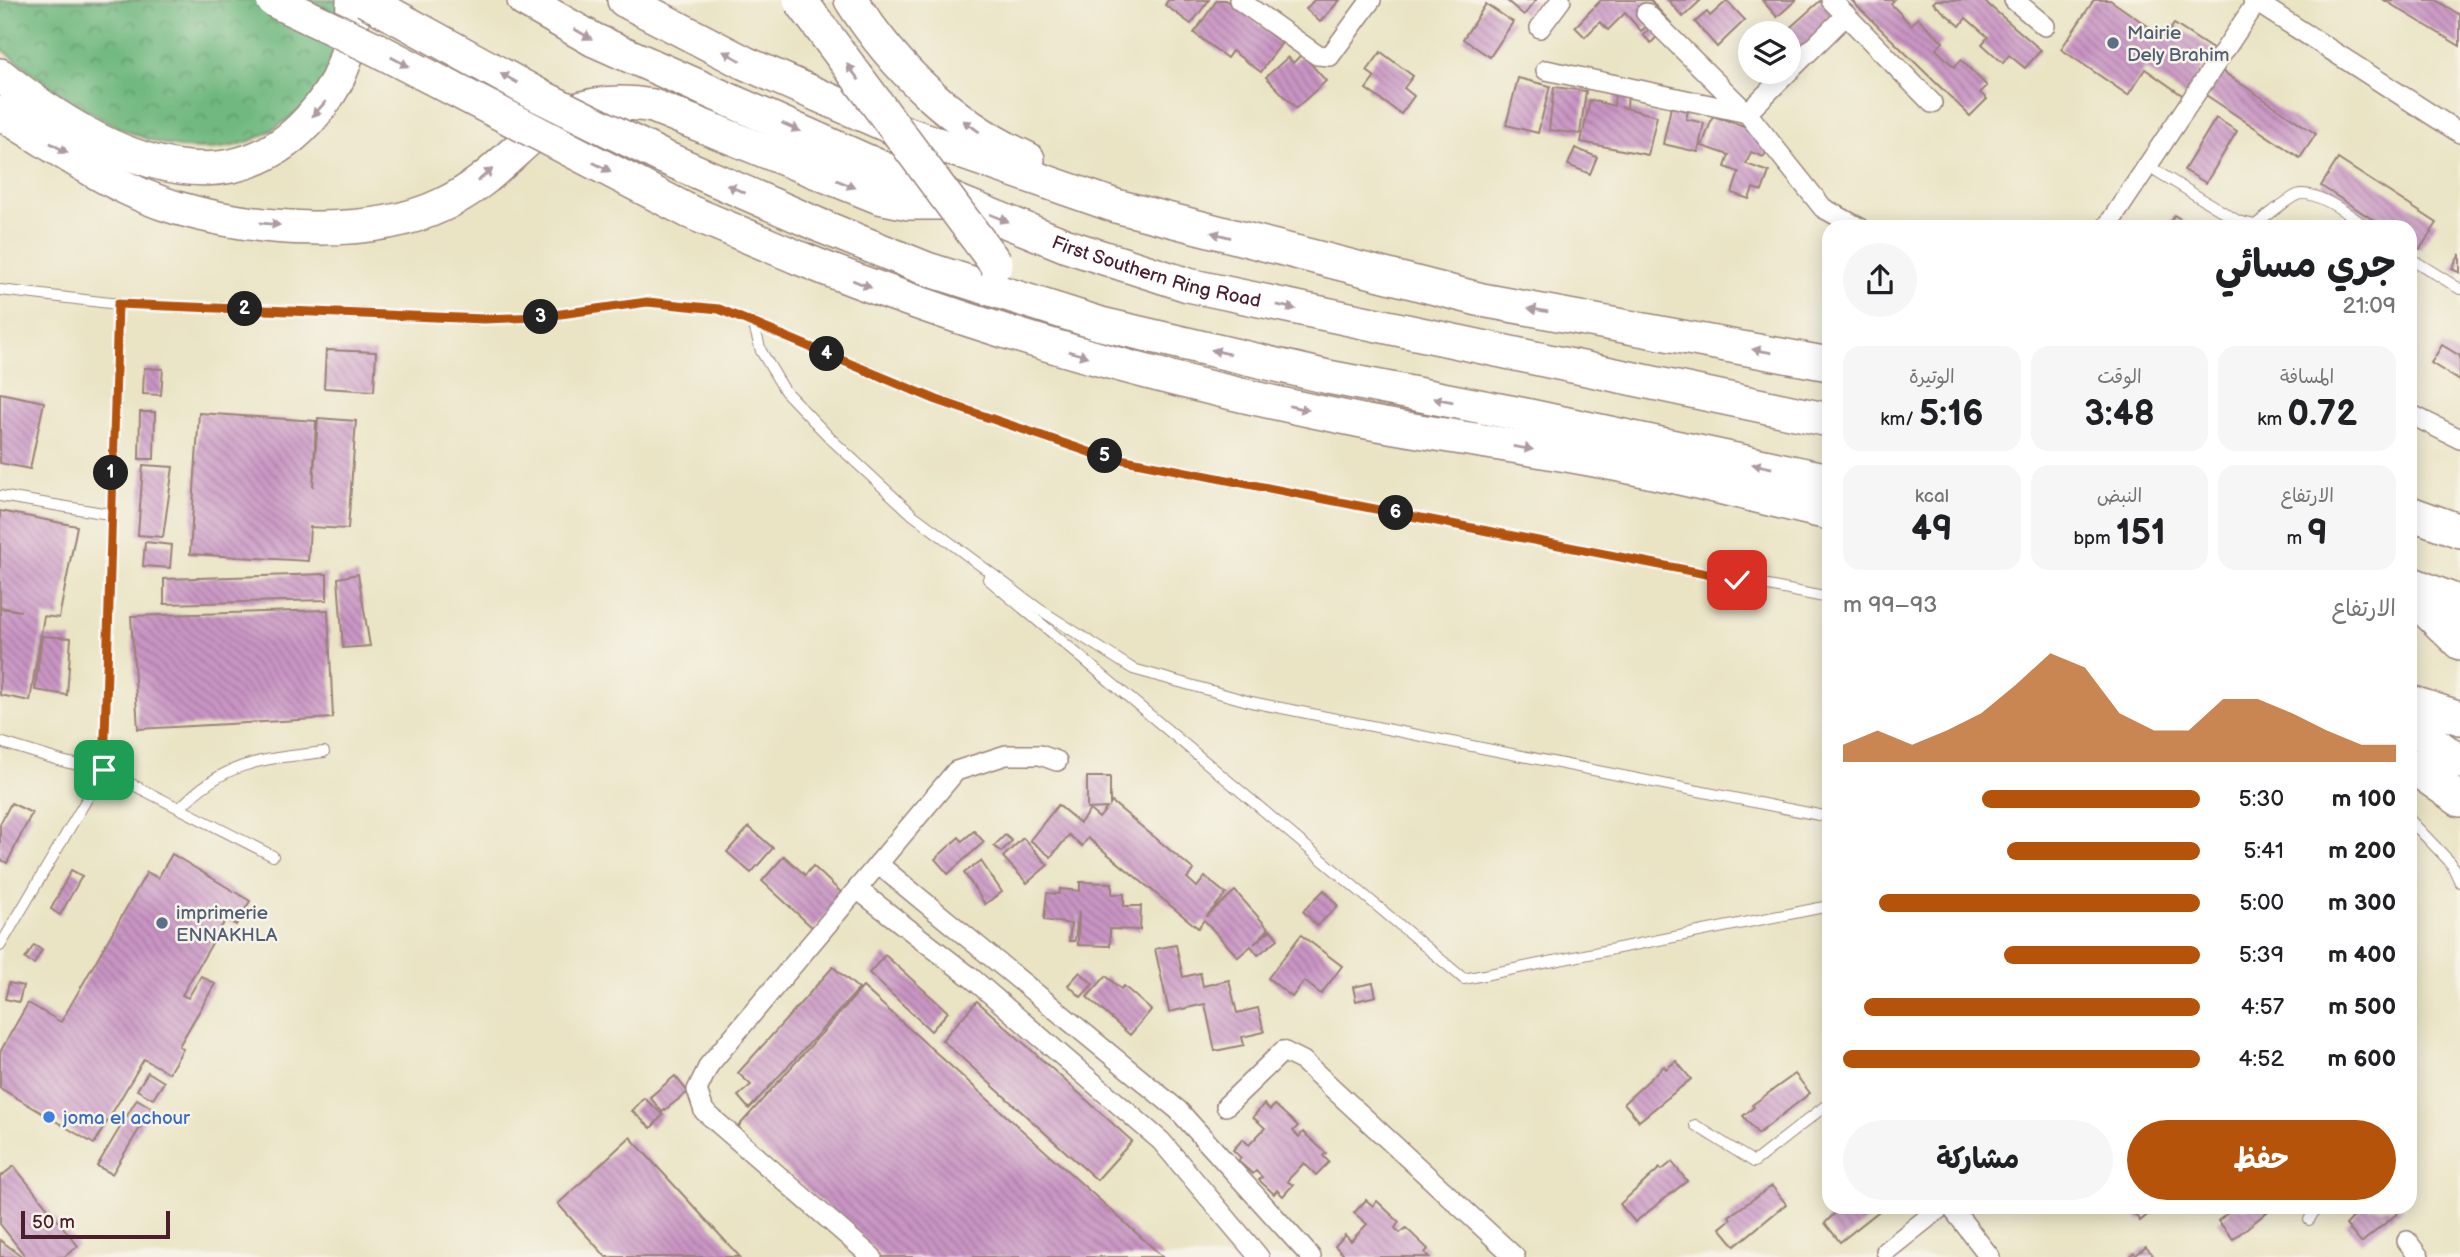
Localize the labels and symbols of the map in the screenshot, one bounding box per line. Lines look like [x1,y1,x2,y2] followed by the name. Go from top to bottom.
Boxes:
[2127,22,2230,67] place label: Mairie Dely Brahim
[573,28,593,40] one-way arrow
[2105,35,2121,51] marker: Mairie Dely Brahim
[722,51,742,62] one-way arrow
[390,56,410,67] one-way arrow
[847,63,861,81] one-way arrow
[500,72,519,84] one-way arrow
[311,100,327,118] one-way arrow
[962,119,980,133] one-way arrow
[781,121,801,133] one-way arrow
[49,142,68,154] one-way arrow
[592,162,612,173] one-way arrow
[477,168,494,183] one-way arrow
[836,178,857,189] one-way arrow
[725,183,746,194] one-way arrow
[989,212,1009,224] one-way arrow
[259,219,281,230] one-way arrow
[1211,229,1232,239] one-way arrow
[1048,231,1263,313] street label: First Southern Ring Road
[852,278,873,289] one-way arrow
[228,292,262,326] pin: 2
[524,300,558,334] pin: 3
[1275,302,1297,313] one-way arrow
[1527,305,1549,316] one-way arrow
[810,336,844,372] pin: 4
[1210,346,1232,357] one-way arrow
[1751,346,1773,357] one-way arrow
[1068,349,1089,359] one-way arrow
[1432,394,1454,405] one-way arrow
[1288,402,1310,413] one-way arrow
[1088,438,1122,474] pin: 5
[1512,443,1534,454] one-way arrow
[94,456,128,490] pin: 1
[1751,460,1773,471] one-way arrow
[1378,496,1414,530] pin: 6
[1707,550,1767,610] pin
[74,740,134,800] pin
[176,902,278,947] place label: imprimerie ENNAKHLA
[154,915,170,931] marker: imprimerie ENNAKHLA
[62,1107,191,1130] place label: joma el achour
[41,1109,57,1125] marker: joma el achour
[21,1208,170,1240] scale bar

